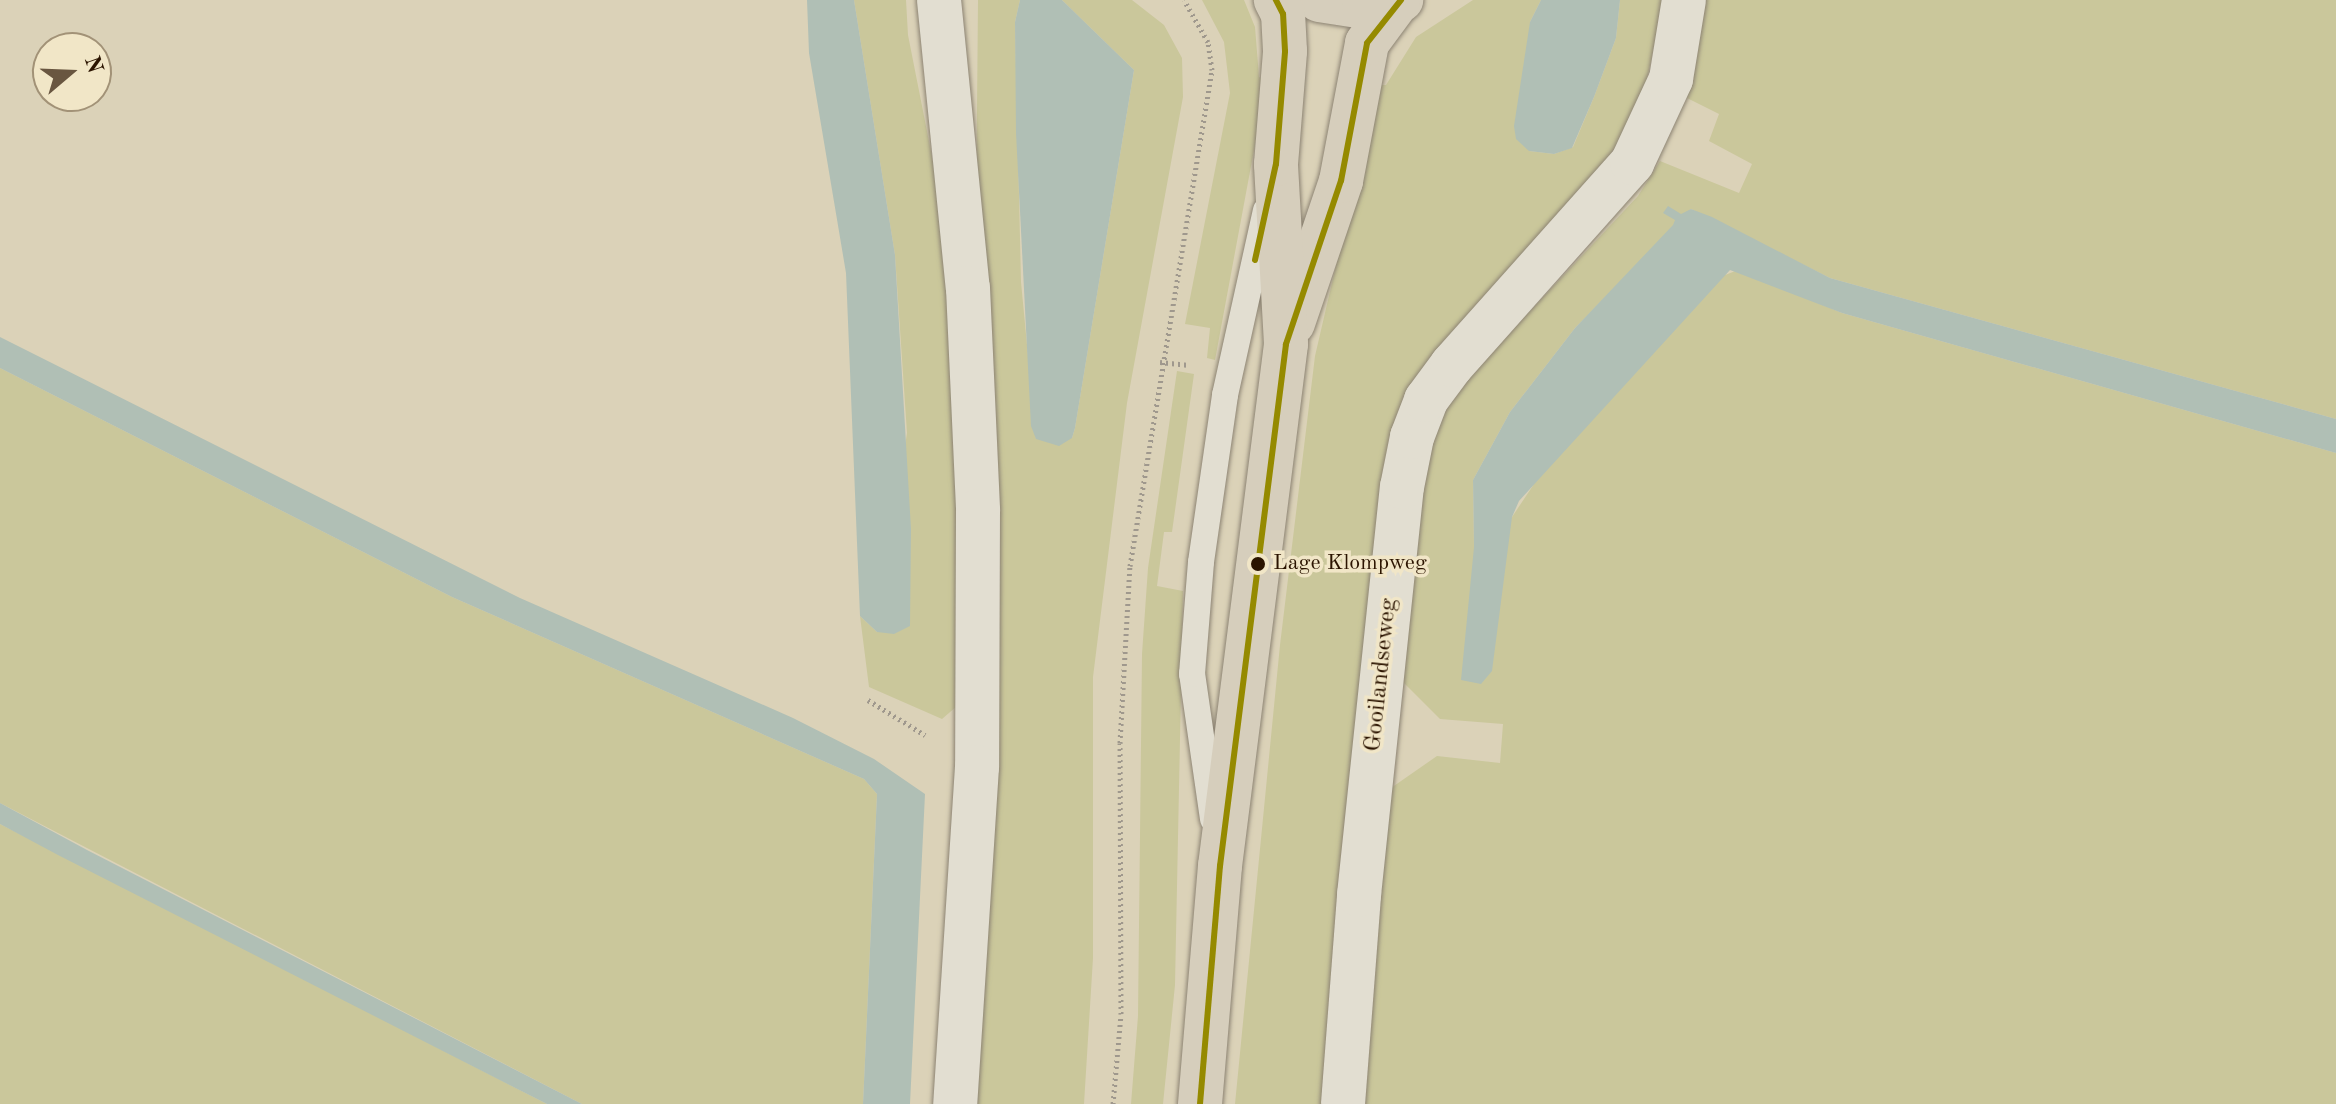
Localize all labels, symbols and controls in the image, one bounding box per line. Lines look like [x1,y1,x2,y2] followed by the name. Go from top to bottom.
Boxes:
[32,32,112,112] north arrow
[80,53,106,76] text: N
[1273,551,1427,577] place label: Lage Klompweg
[1250,556,1266,572] marker: Lage Klompweg
[1360,597,1404,753] street label: Gooilandseweg

